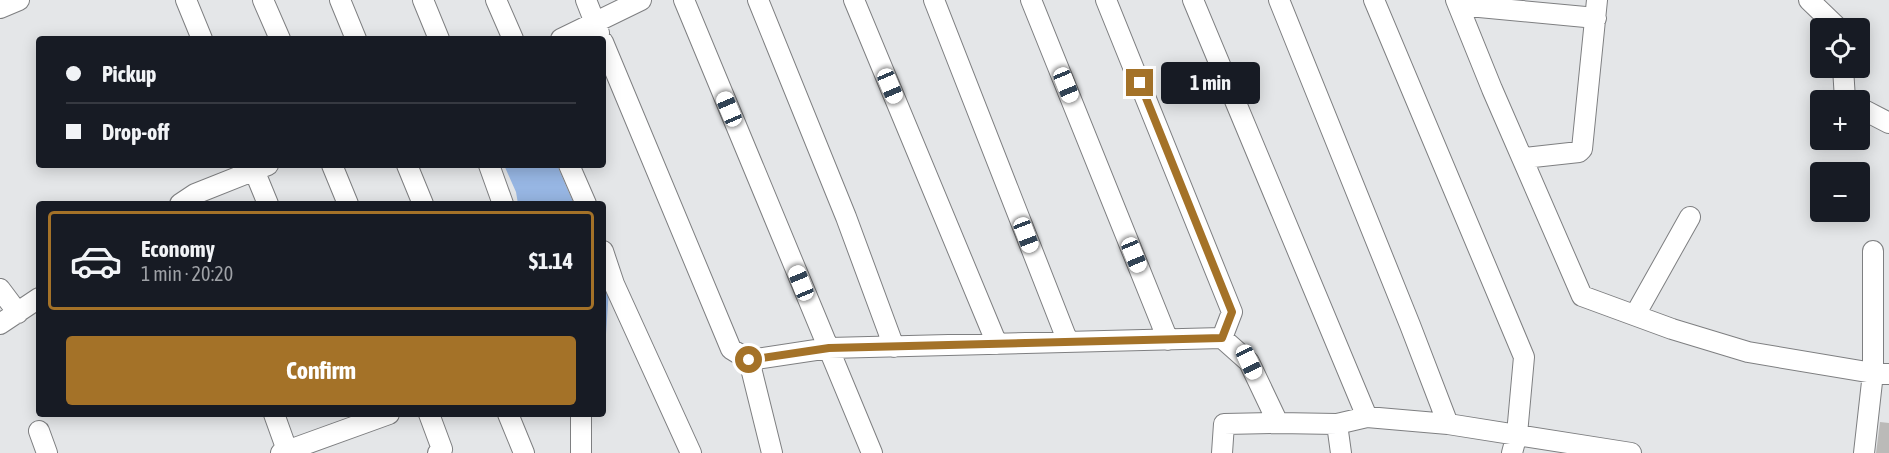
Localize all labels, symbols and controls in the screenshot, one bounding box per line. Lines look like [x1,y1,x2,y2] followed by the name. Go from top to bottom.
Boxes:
[1810,18,1870,222] map controls
[1810,18,1870,78] button: locate
[102,61,157,87] text: Pickup
[1161,62,1260,104] callout: 1 min
[1051,65,1081,105] car
[875,66,905,106] car
[1126,69,1153,96] route end
[1190,71,1231,94] text: 1 min
[714,89,744,129] car
[1810,90,1870,150] button: +
[102,119,169,145] text: Drop-off
[1810,162,1870,222] button: −
[1011,215,1041,255] car
[69,234,123,288] icon: car
[1119,235,1149,275] car
[141,236,215,262] text: Economy
[529,248,573,274] text: $1.14
[141,262,233,285] text: 1 min · 20:20
[786,263,816,303] car
[66,336,576,405] button: Confirm
[1233,342,1265,382] car
[735,346,762,373] route start

